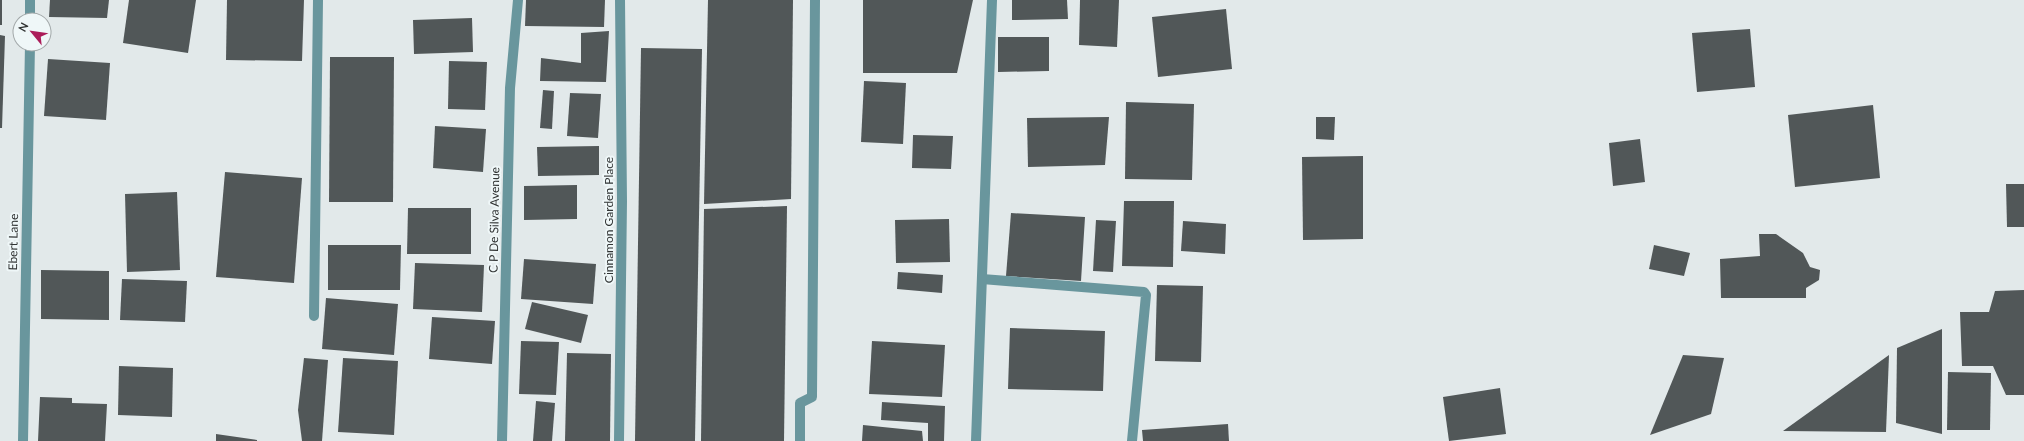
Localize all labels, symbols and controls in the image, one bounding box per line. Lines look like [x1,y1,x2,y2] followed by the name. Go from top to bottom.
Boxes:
[12,12,52,52] north arrow
[15,20,31,34] text: N
[601,157,616,283] street label: Cinnamon Garden Place
[486,167,502,273] street label: C P De Silva Avenue
[5,213,21,271] street label: Ebert Lane

